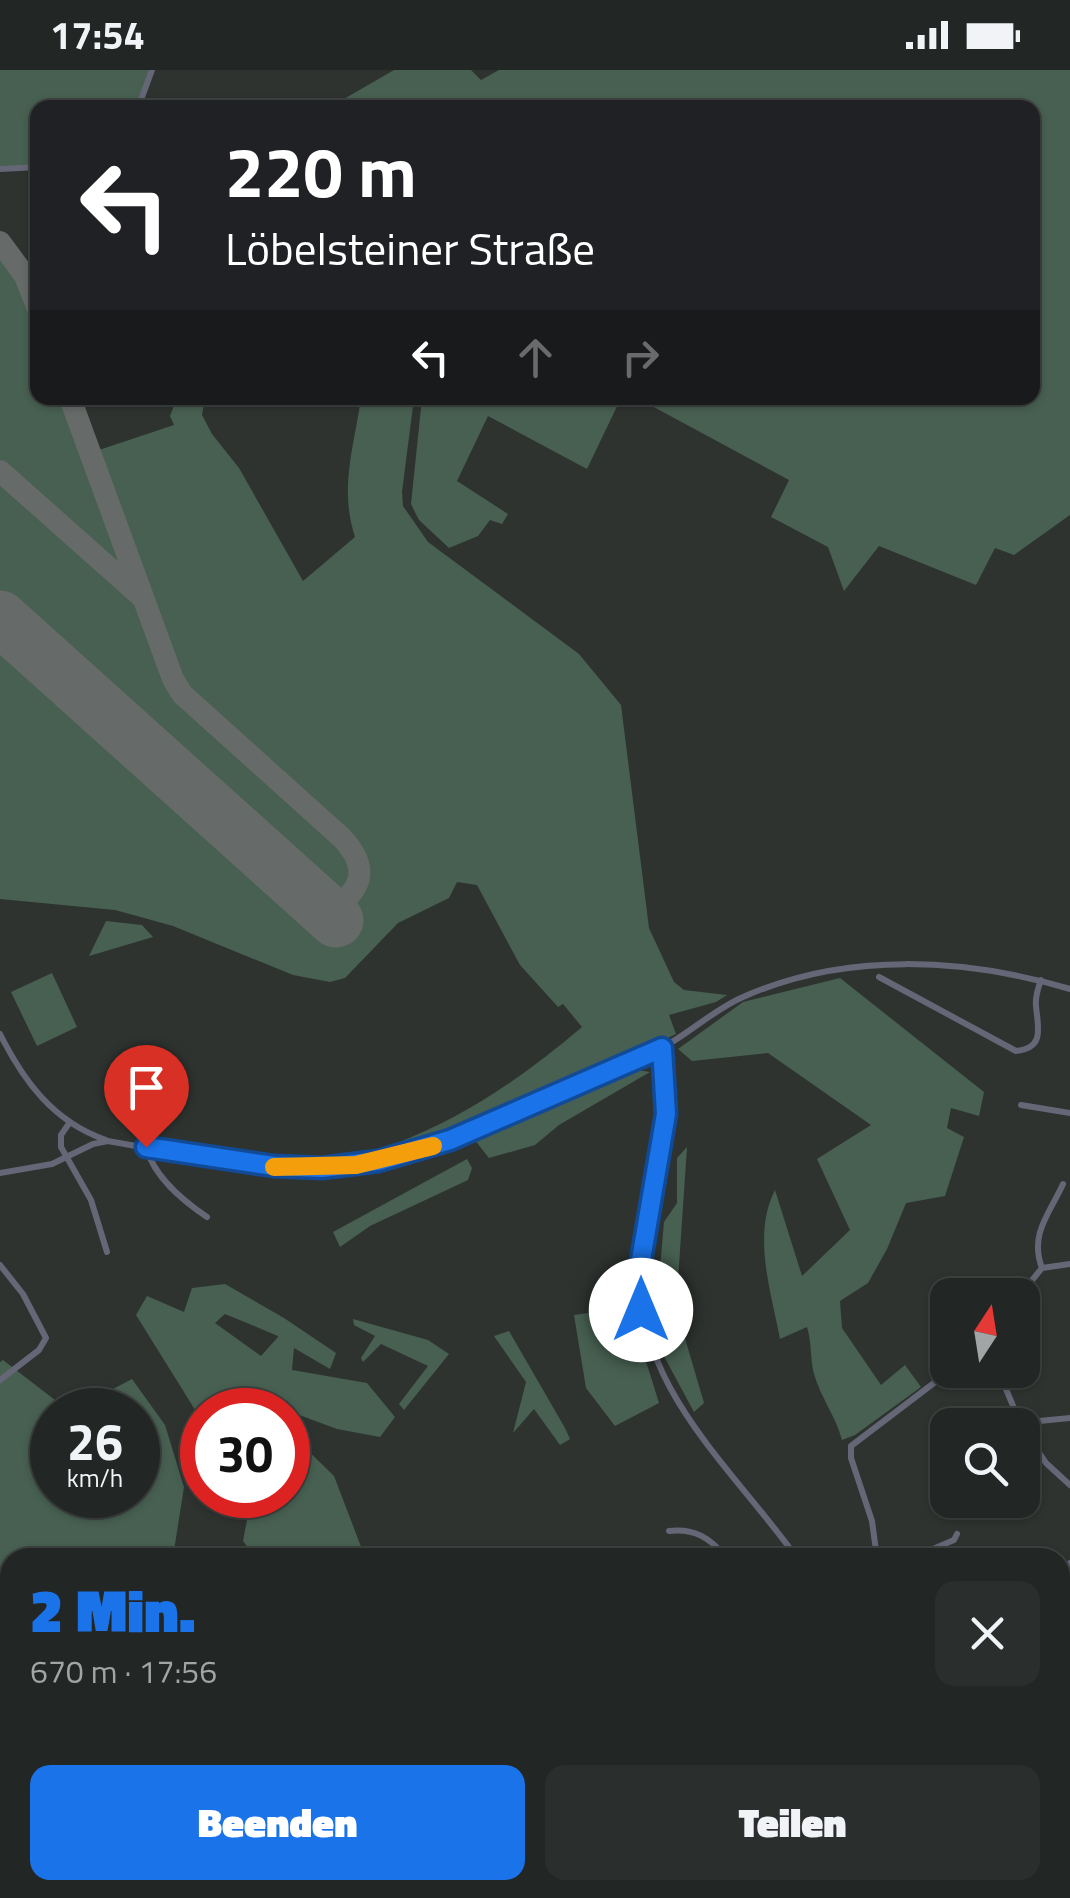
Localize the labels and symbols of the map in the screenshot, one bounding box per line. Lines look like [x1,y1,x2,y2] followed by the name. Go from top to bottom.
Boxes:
[104,1045,189,1148] pin
[589,1258,693,1362] position arrow
[930,1278,1040,1388] north arrow
[180,1388,310,1518] speed limit sign: 30

